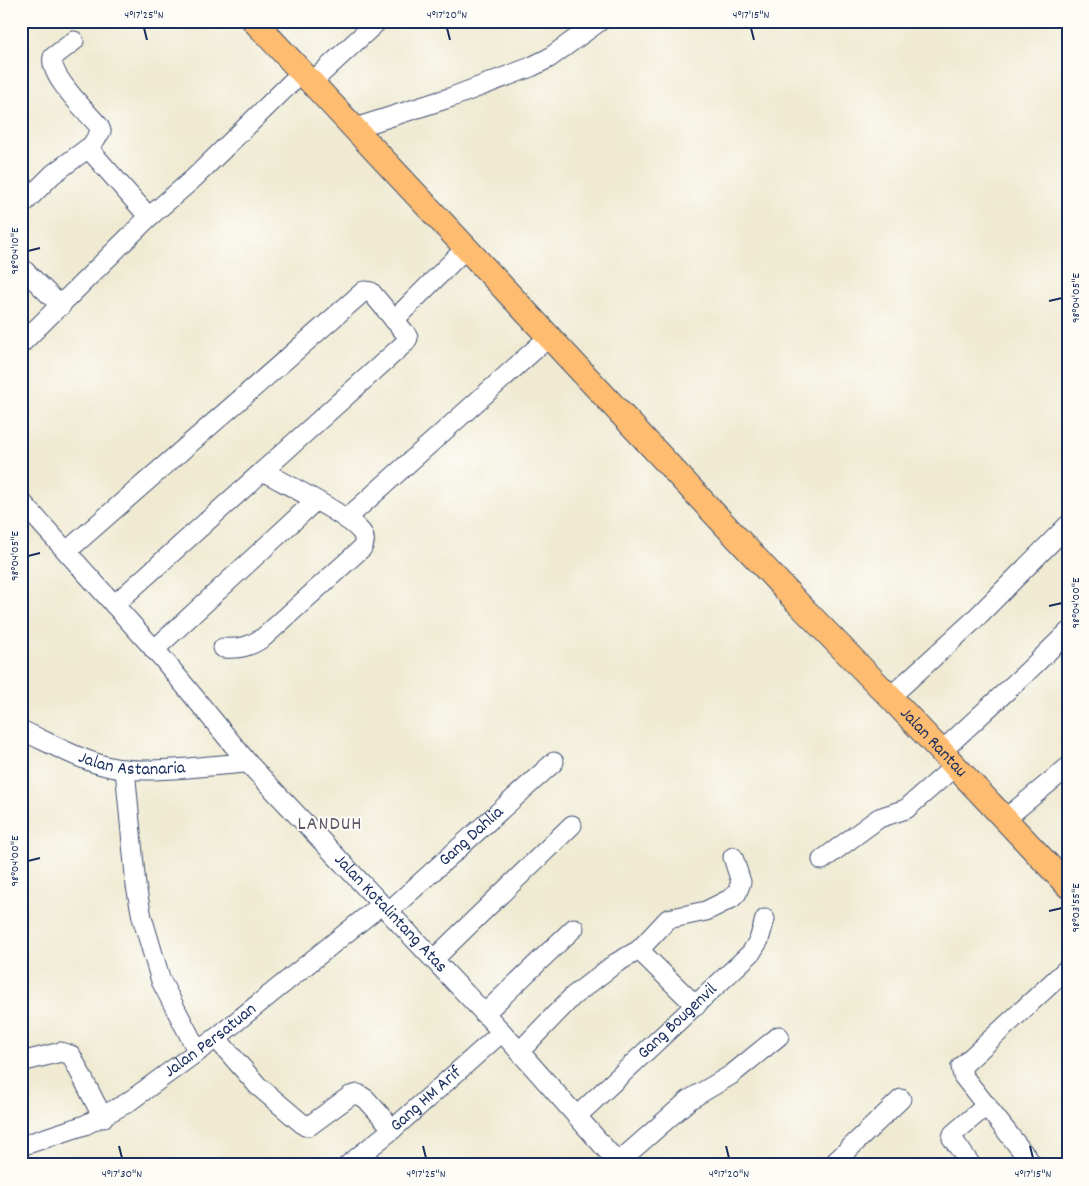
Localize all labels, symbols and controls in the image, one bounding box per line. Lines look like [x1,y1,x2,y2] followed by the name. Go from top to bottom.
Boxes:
[124,7,164,24] text: 4°17'25"N
[427,7,467,24] text: 4°17'20"N
[733,7,769,24] text: 4°17'15"N
[7,227,24,274] text: 98°04'10"E
[1068,273,1085,323] text: 98°04'05"E
[7,531,24,581] text: 98°04'05"E
[1068,577,1085,628] text: 98°04'00"E
[894,702,973,784] street label: Jalan Rantau
[74,745,187,783] street label: Jalan Astanaria
[433,800,510,873] street label: Gang Dahlia
[297,811,363,839] district label: LANDUH
[7,835,24,886] text: 98°04'00"E
[328,849,453,979] street label: Jalan Kotalintang Atas
[1068,883,1085,933] text: 98°03'55"E
[632,977,724,1065] street label: Gang Bougenvil
[159,997,262,1084] street label: Jalan Persatuan
[385,1060,468,1138] street label: Gang HM Arif
[102,1166,142,1183] text: 4°17'30"N
[406,1166,446,1183] text: 4°17'25"N
[709,1166,749,1183] text: 4°17'20"N
[1015,1166,1051,1183] text: 4°17'15"N

